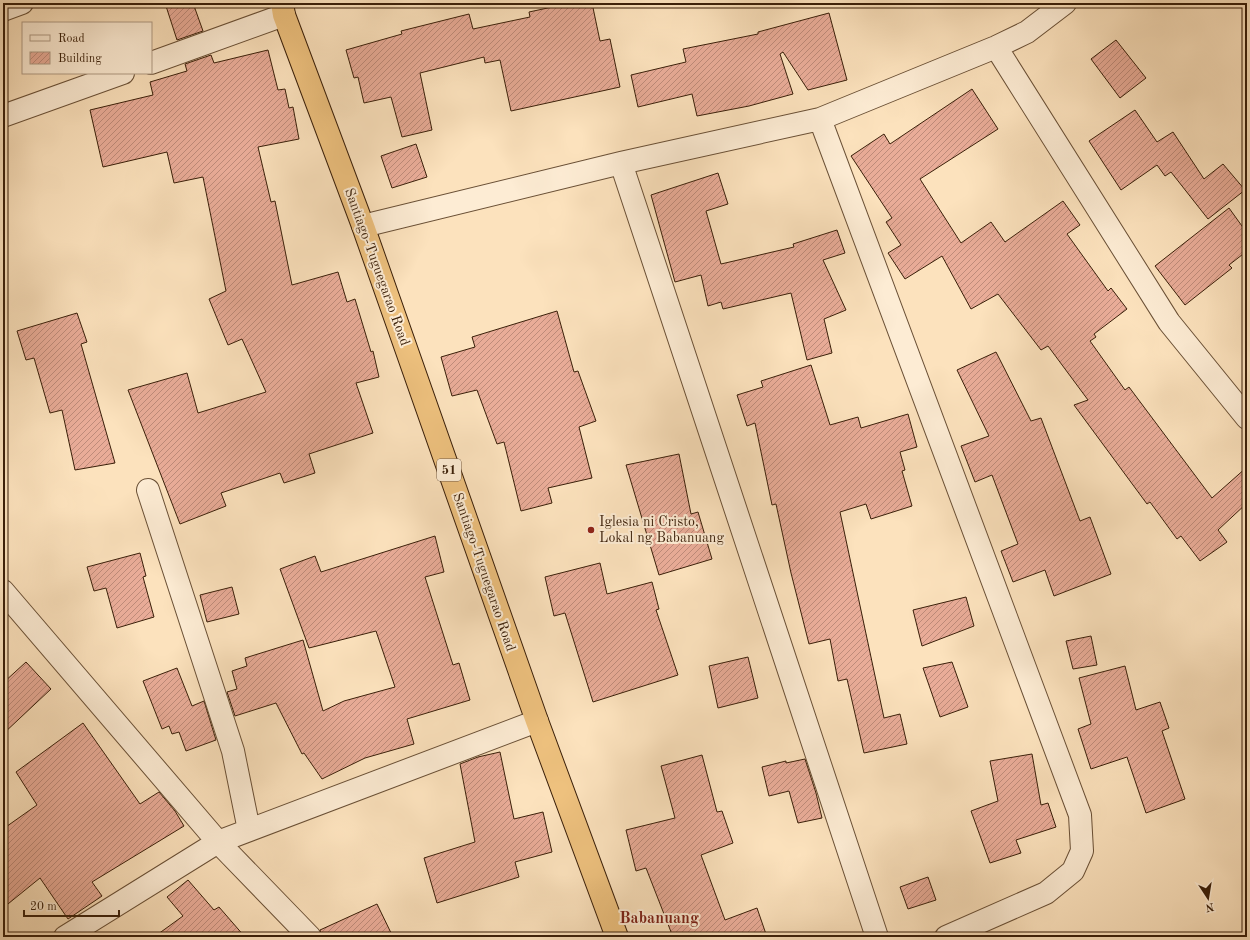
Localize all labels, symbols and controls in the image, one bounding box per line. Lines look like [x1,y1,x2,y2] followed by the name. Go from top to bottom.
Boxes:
[22,22,152,74] legend
[58,33,85,45] text: Road
[58,53,102,65] text: Building
[342,186,412,348] street label: Santiago-Tuguegarao Road
[437,459,461,481] road number: 51
[450,491,518,653] street label: Santiago-Tuguegarao Road
[599,515,724,545] place label: Iglesia ni Cristo, Lokal ng Babanuang
[586,525,596,535] marker: Iglesia ni Cristo, Lokal ng Babanuang
[1188,878,1228,918] north arrow
[24,892,119,918] scale bar
[1204,900,1215,913] text: N
[30,901,57,913] text: 20 m
[619,911,699,927] district label: Babanuang

